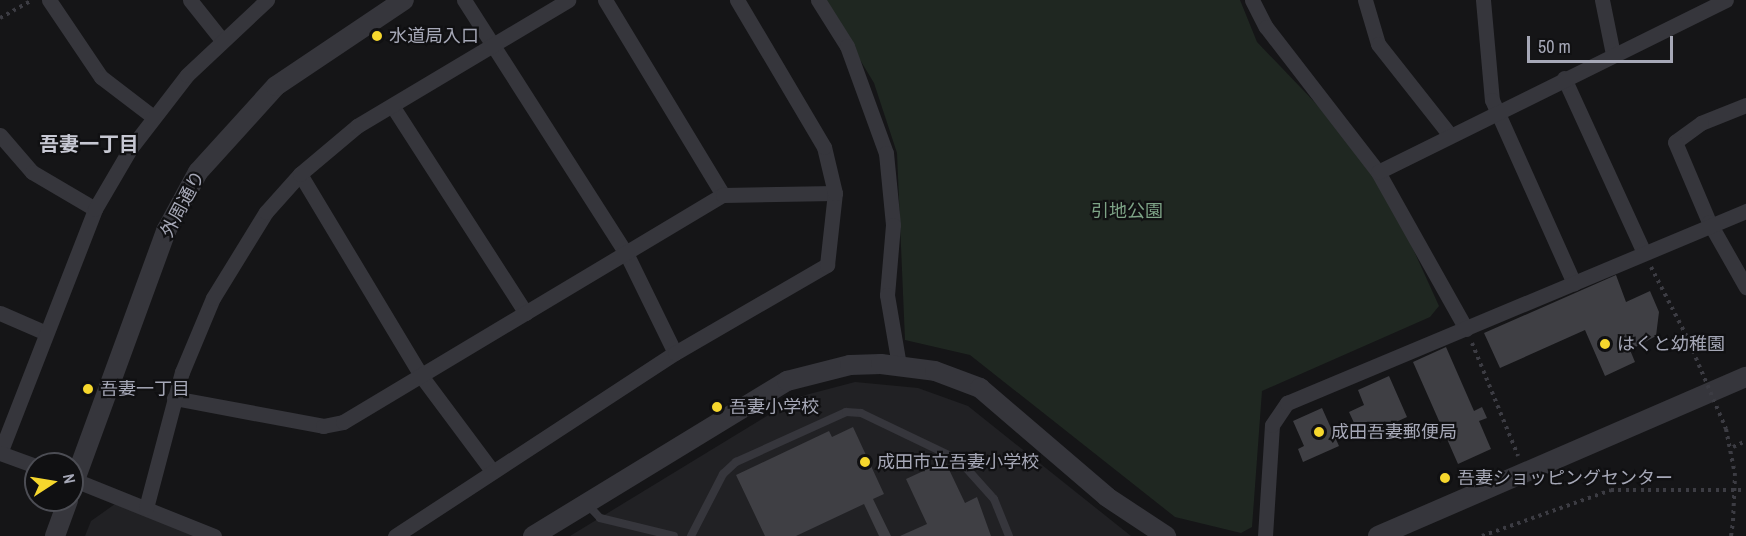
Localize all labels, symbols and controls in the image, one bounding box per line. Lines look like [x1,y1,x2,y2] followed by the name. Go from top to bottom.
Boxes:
[1530,24,1676,62] scale bar
[389,25,479,47] place label: 水道局入口
[370,29,384,43] marker: 水道局入口
[1538,34,1571,59] text: 50 m
[39,131,139,155] district label: 吾妻一丁目
[157,167,209,241] street label: 外周通り
[1091,200,1163,222] park label: 引地公園
[1617,333,1725,355] place label: はくと幼稚園
[1598,337,1612,351] marker: はくと幼稚園
[100,378,190,400] place label: 吾妻一丁目
[81,382,95,396] marker: 吾妻一丁目
[729,396,819,418] place label: 吾妻小学校
[710,400,724,414] marker: 吾妻小学校
[1331,421,1457,443] place label: 成田吾妻郵便局
[1312,425,1326,439] marker: 成田吾妻郵便局
[877,451,1039,473] place label: 成田市立吾妻小学校
[24,452,84,512] north arrow
[858,455,872,469] marker: 成田市立吾妻小学校
[1457,467,1673,489] place label: 吾妻ショッピングセンター
[1438,471,1452,485] marker: 吾妻ショッピングセンター
[58,472,81,486] text: N

